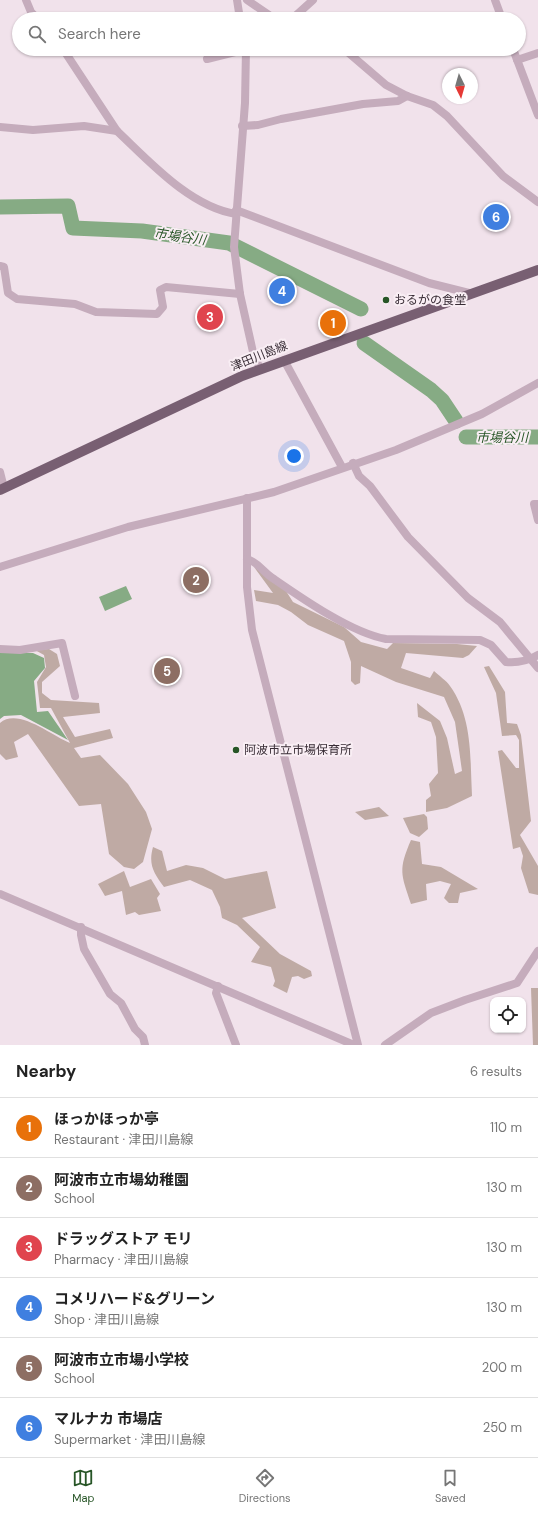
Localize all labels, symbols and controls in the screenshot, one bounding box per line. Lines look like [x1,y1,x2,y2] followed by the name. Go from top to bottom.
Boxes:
[12,12,526,56] search box
[26,23,48,45] icon: search
[58,24,141,44] text: Search here
[442,68,478,104] north arrow
[483,202,509,232] pin: 6
[153,224,209,249] water label: 市場谷川
[269,276,295,306] pin: 4
[394,292,466,308] place label: おるがの食堂
[381,295,391,305] marker: おるがの食堂
[197,302,223,332] pin: 3
[320,308,346,338] pin: 1
[228,337,290,375] street label: 津田川島線
[476,429,530,446] water label: 市場谷川
[284,446,304,466] your location
[183,565,209,595] pin: 2
[154,656,180,686] pin: 5
[244,742,352,758] place label: 阿波市立市場保育所
[231,745,241,755] marker: 阿波市立市場保育所
[490,997,526,1033] map controls
[490,997,526,1033] button: locate
[16,1060,76,1082] text: Nearby
[470,1063,522,1080] text: 6 results
[54,1109,159,1129] text: ほっかほっか亭
[27,1119,31,1136] text: 1
[490,1119,522,1136] text: 110 m
[54,1131,194,1148] text: Restaurant · 津田川島線
[54,1170,189,1190] text: 阿波市立市場幼稚園
[25,1179,33,1196] text: 2
[486,1179,522,1196] text: 130 m
[54,1190,95,1207] text: School
[54,1229,193,1249] text: ドラッグストア モリ
[25,1239,33,1256] text: 3
[486,1239,522,1256] text: 130 m
[54,1251,189,1268] text: Pharmacy · 津田川島線
[54,1289,215,1309] text: コメリハード&グリーン
[25,1299,33,1316] text: 4
[486,1299,522,1316] text: 130 m
[54,1311,159,1328] text: Shop · 津田川島線
[54,1350,189,1370] text: 阿波市立市場小学校
[25,1359,33,1376] text: 5
[482,1359,522,1376] text: 200 m
[54,1370,95,1387] text: School
[54,1409,163,1429] text: マルナカ 市場店
[25,1419,33,1436] text: 6
[483,1419,522,1436] text: 250 m
[54,1431,206,1448] text: Supermarket · 津田川島線
[72,1467,94,1505] tab: Map
[239,1467,291,1505] tab: Directions
[435,1467,466,1505] tab: Saved

